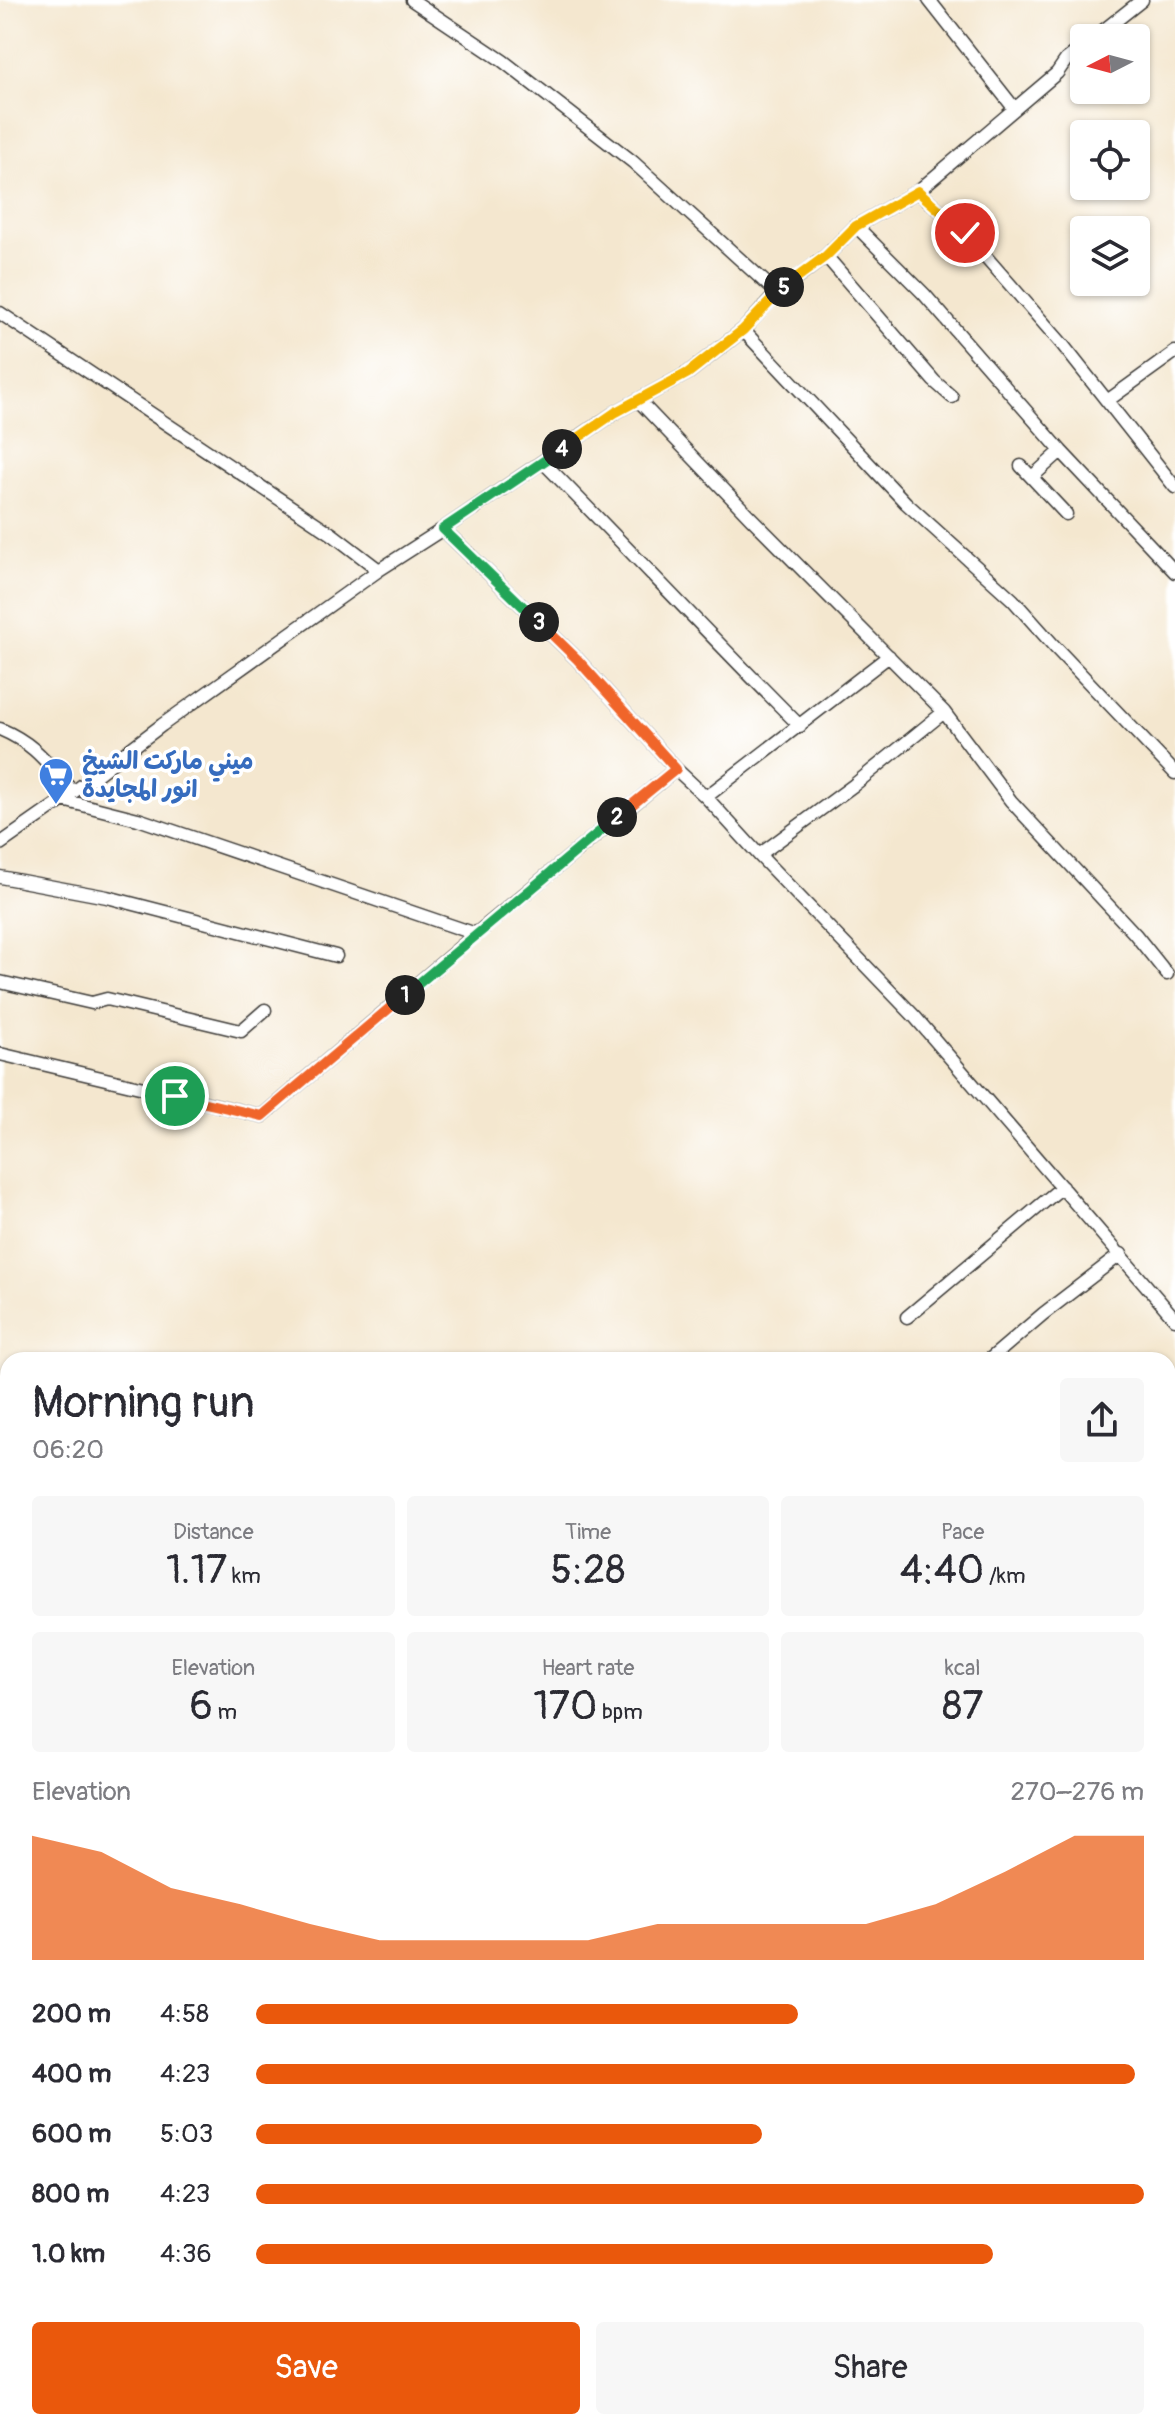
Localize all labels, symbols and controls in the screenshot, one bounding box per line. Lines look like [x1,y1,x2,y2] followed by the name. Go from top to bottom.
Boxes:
[1070,24,1150,104] north arrow
[1070,24,1150,296] map controls
[1070,120,1150,200] button: locate
[931,199,999,267] pin
[943,211,987,255] icon: check
[1070,216,1150,296] button: layers
[764,267,804,307] pin: 5
[778,273,790,301] text: 5
[542,429,582,469] pin: 4
[556,435,568,463] text: 4
[519,602,559,642] pin: 3
[533,608,545,636] text: 3
[82,747,253,804] place label: ميني ماركت الشيخ انور المجايدة
[37,756,75,806] supermarket icon: ميني ماركت الشيخ انور المجايدة
[597,797,637,837] pin: 2
[611,803,623,831] text: 2
[385,975,425,1015] pin: 1
[401,981,409,1009] text: 1
[141,1062,209,1130] pin
[153,1074,197,1118] icon: arrive
[32,1376,255,1431] text: Morning run
[1060,1378,1144,1462] button: share
[32,1434,104,1466] text: 06:20
[173,1518,254,1546] text: Distance
[565,1518,611,1546] text: Time
[941,1518,984,1546] text: Pace
[166,1546,227,1595] text: 1.17
[551,1546,625,1595] text: 5:28
[900,1546,984,1595] text: 4:40
[227,1562,261,1590] text: km
[984,1562,1026,1590] text: /km
[171,1654,255,1682] text: Elevation
[542,1654,634,1682] text: Heart rate
[945,1654,981,1682] text: kcal
[190,1682,213,1731] text: 6
[533,1682,597,1731] text: 170
[942,1682,983,1731] text: 87
[213,1698,237,1726] text: m
[597,1698,643,1726] text: bpm
[32,1776,131,1808] text: Elevation
[1010,1776,1144,1808] text: 270–276 m
[32,1998,111,2030] text: 200 m
[160,1998,209,2030] text: 4:58
[32,2058,111,2090] text: 400 m
[160,2058,210,2090] text: 4:23
[32,2118,111,2150] text: 600 m
[160,2118,213,2150] text: 5:03
[32,2178,109,2210] text: 800 m
[160,2178,210,2210] text: 4:23
[32,2238,105,2270] text: 1.0 km
[160,2238,212,2270] text: 4:36
[32,2322,580,2414] button: Save
[596,2322,1144,2414] button: Share

